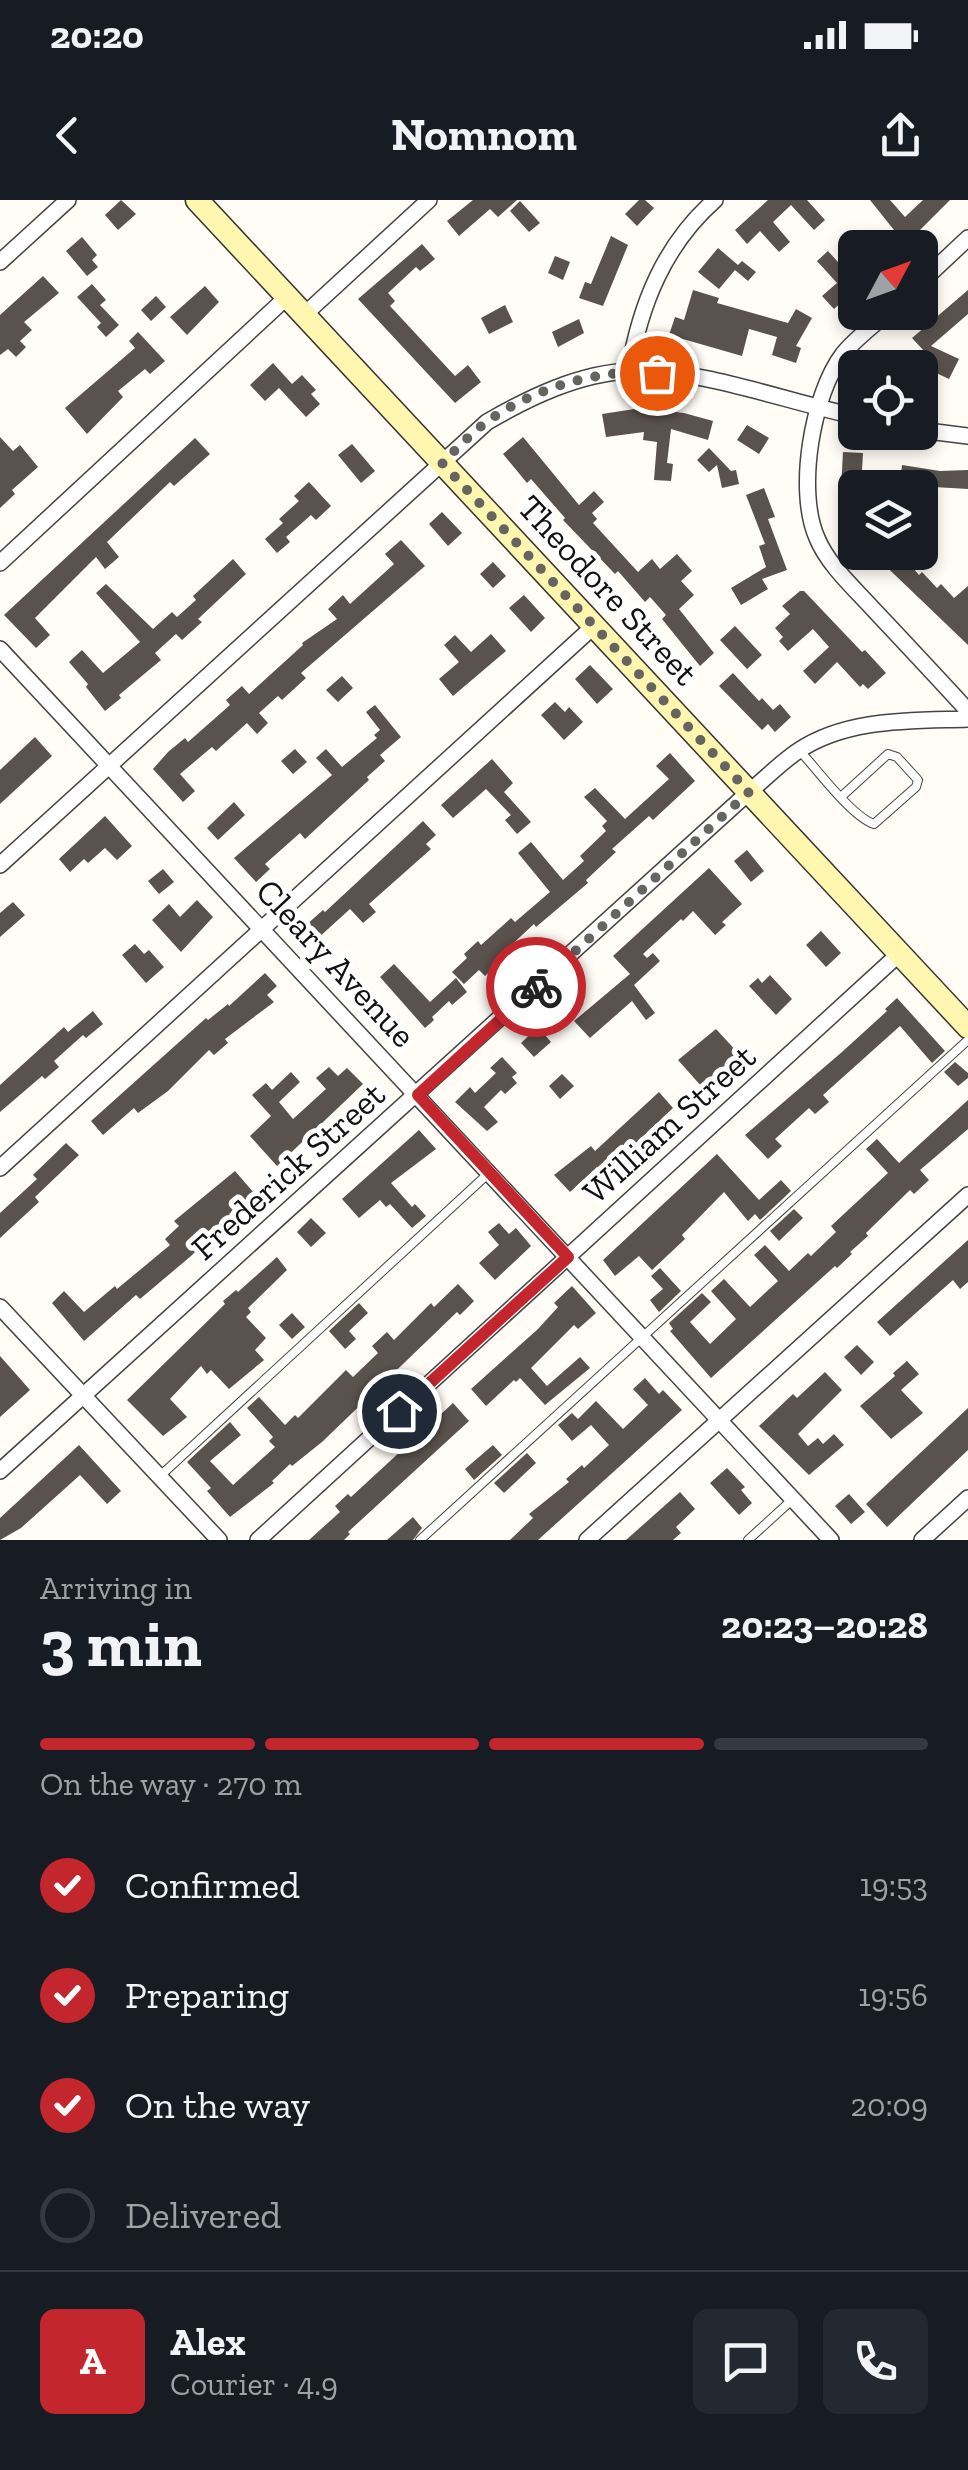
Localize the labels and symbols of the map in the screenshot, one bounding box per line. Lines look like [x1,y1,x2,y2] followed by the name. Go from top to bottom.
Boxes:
[838,230,938,330] north arrow
[615,331,700,416] pin
[509,486,707,694] street label: Theodore Street
[247,870,425,1056] street label: Cleary Avenue
[486,937,586,1037] courier
[574,1036,764,1212] street label: William Street
[183,1073,393,1269] street label: Frederick Street
[357,1369,442,1454] pin

